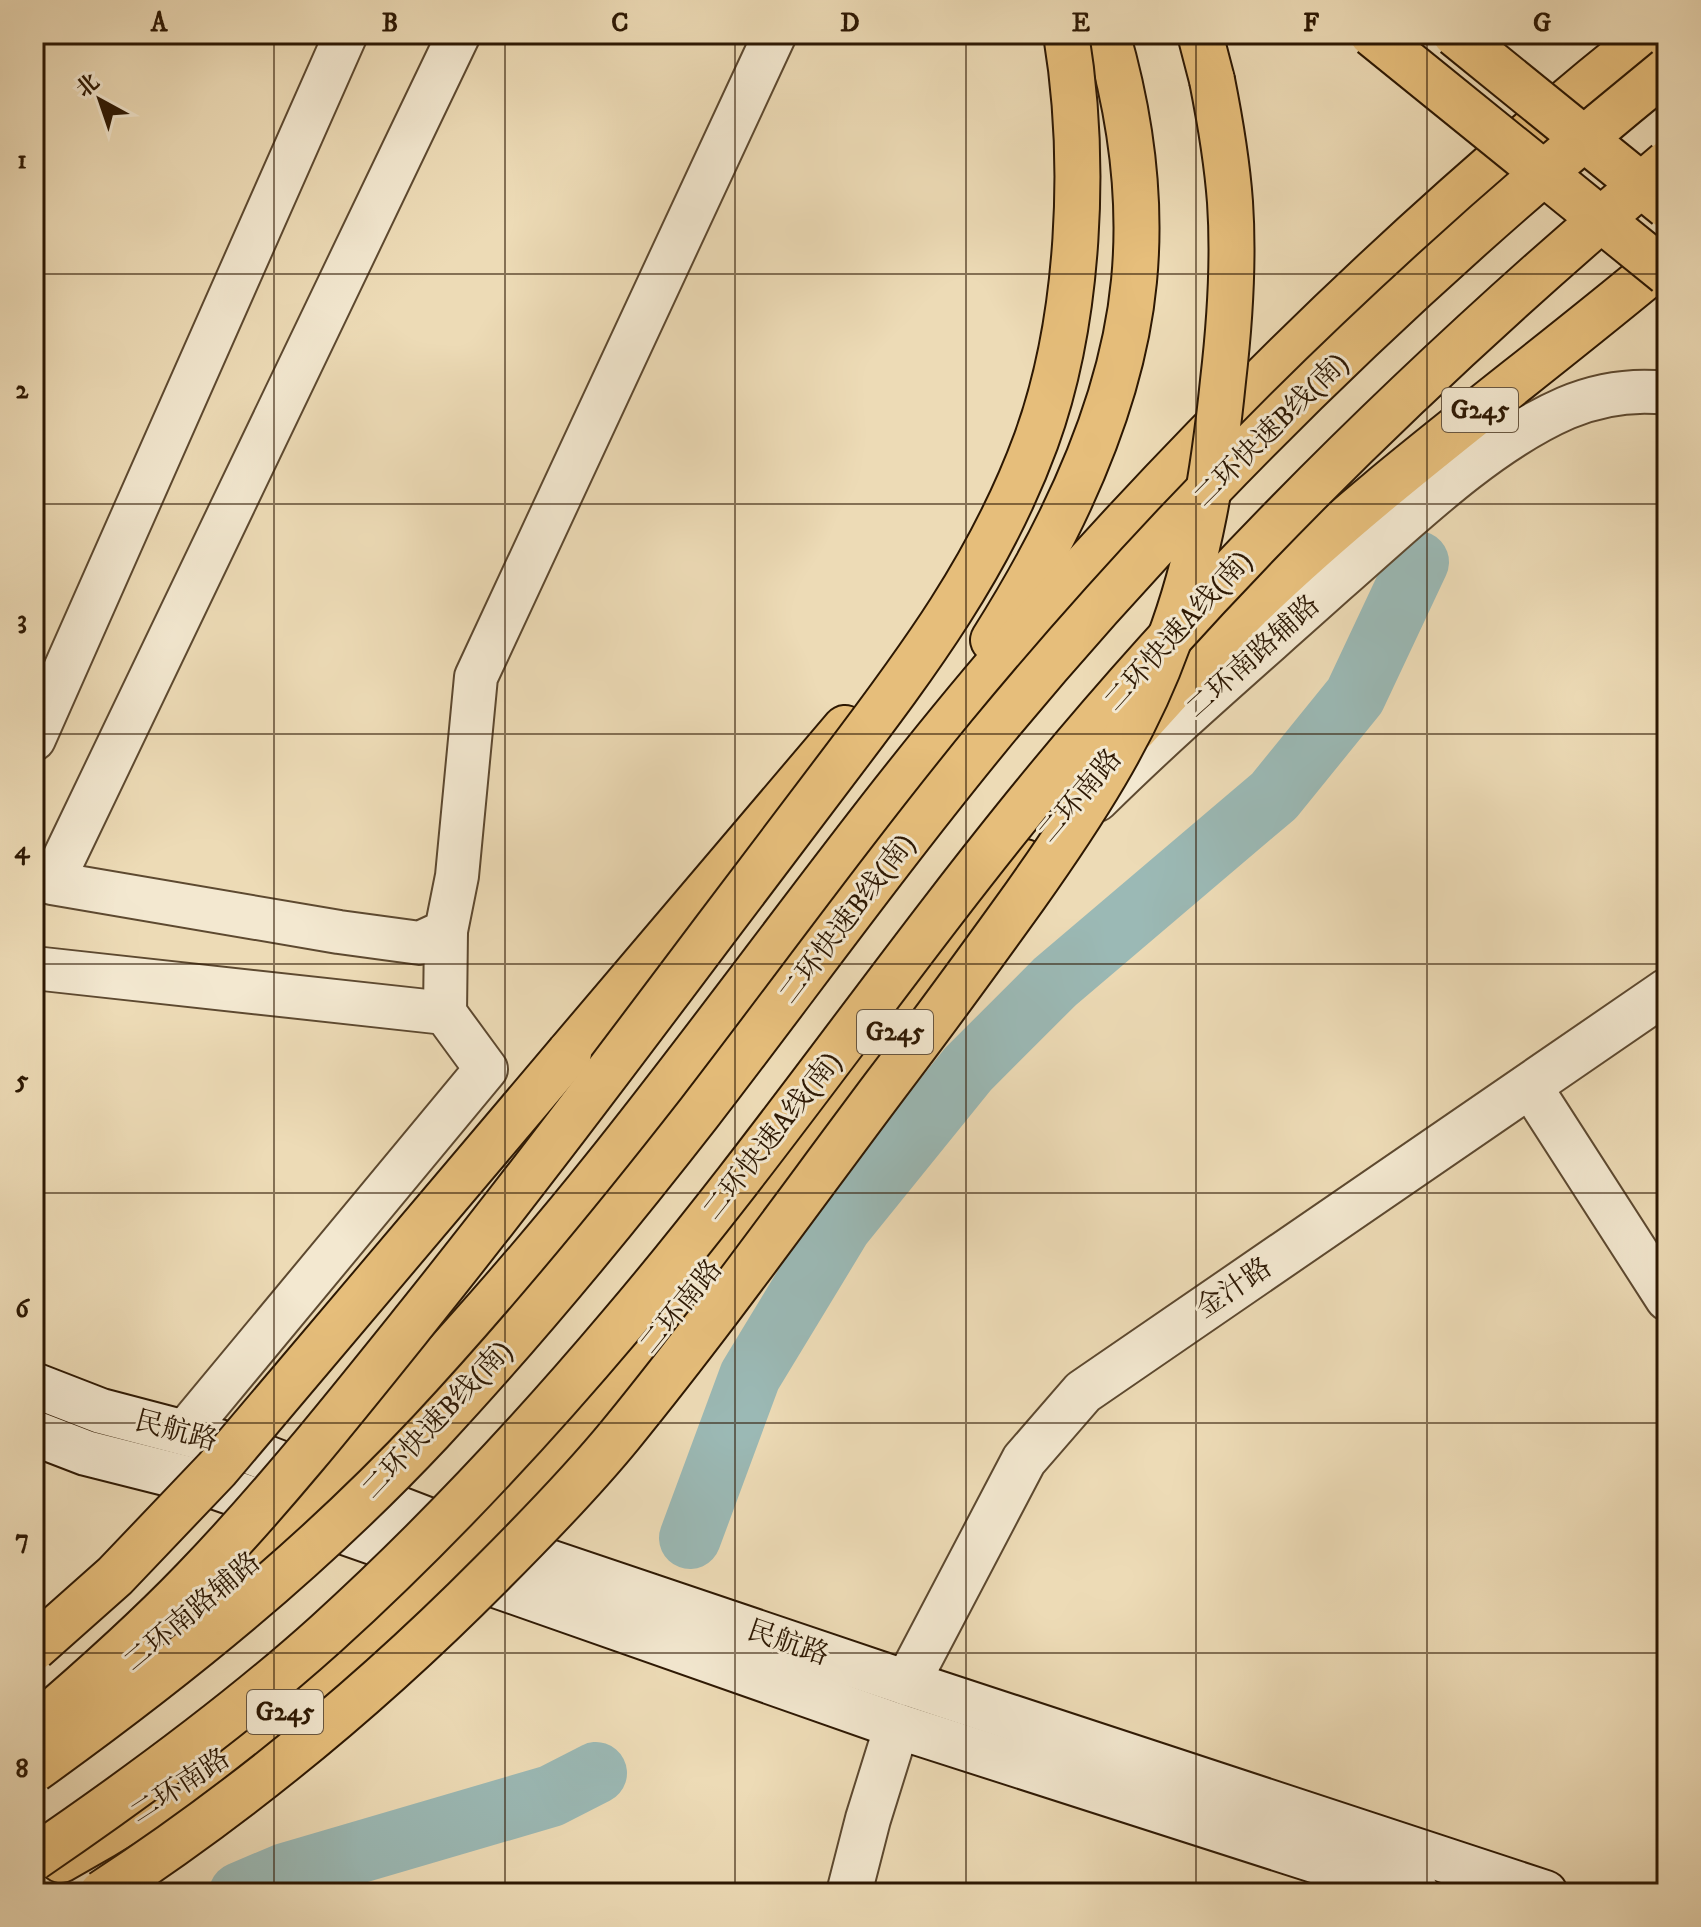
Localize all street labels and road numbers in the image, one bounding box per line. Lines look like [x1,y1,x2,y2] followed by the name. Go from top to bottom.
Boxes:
[1186,345,1356,515] street label: 二环快速B线(南)
[1442,388,1518,432] road number: G245
[1097,543,1259,719] street label: 二环快速A线(南)
[1179,588,1327,726] street label: 二环南路辅路
[1031,742,1129,850] street label: 二环南路
[772,827,922,1011] street label: 二环快速B线(南)
[857,1010,933,1054] road number: G245
[695,1045,849,1227] street label: 二环快速A线(南)
[1189,1250,1279,1326] street label: 金汁路
[632,1252,730,1362] street label: 二环南路
[355,1333,519,1507] street label: 二环快速B线(南)
[131,1403,221,1459] street label: 民航路
[116,1545,268,1679] street label: 二环南路辅路
[743,1613,833,1673] street label: 民航路
[247,1690,323,1734] road number: G245
[123,1741,237,1831] street label: 二环南路

